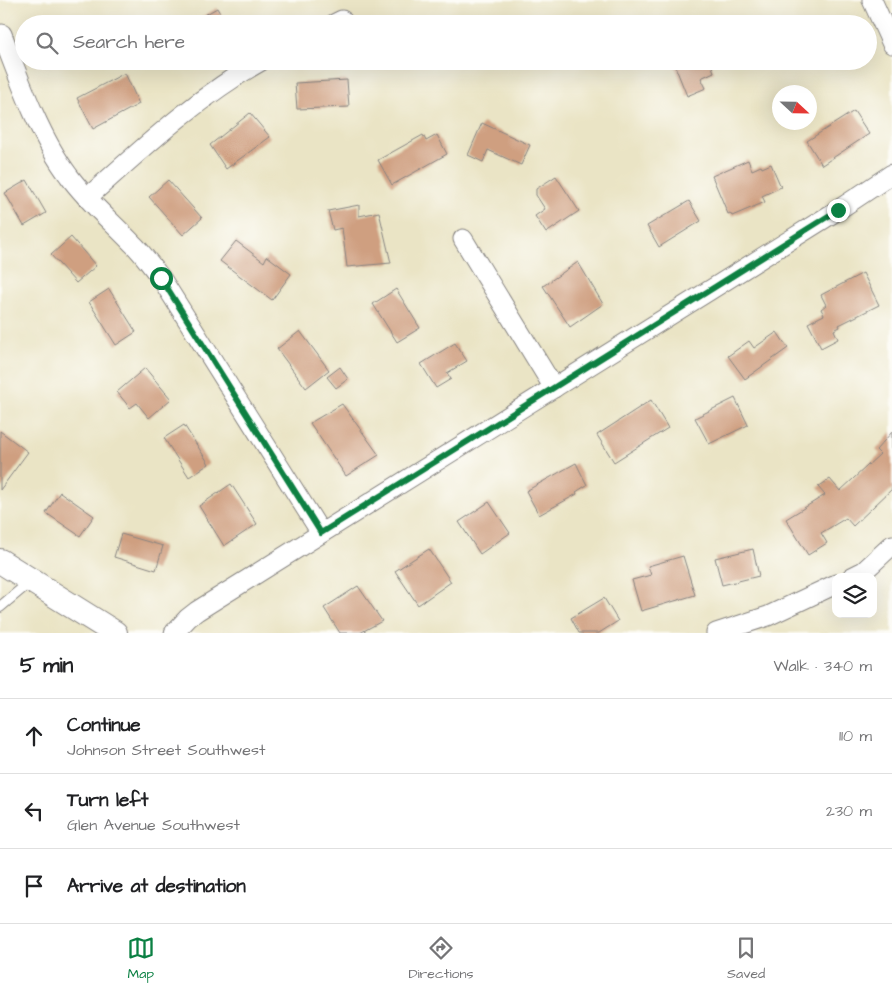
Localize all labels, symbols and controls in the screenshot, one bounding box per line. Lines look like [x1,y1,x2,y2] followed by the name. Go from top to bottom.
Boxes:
[15,15,877,70] search box
[33,29,61,57] icon: search
[73,29,185,56] text: Search here
[772,85,817,130] north arrow
[827,199,850,222] route end
[150,267,173,290] route start
[832,573,877,618] map controls
[832,573,877,618] button: layers
[20,651,73,680] text: 5 min
[773,655,872,677] text: Walk · 340 m
[67,712,141,739] text: Continue
[20,722,48,750] icon: ahead
[839,725,872,747] text: 110 m
[67,739,265,761] text: Johnson Street Southwest
[67,787,148,814] text: Turn left
[20,797,48,825] icon: left
[826,800,872,822] text: 230 m
[67,814,240,836] text: Glen Avenue Southwest
[20,872,48,900] icon: arrive
[67,873,246,900] text: Arrive at destination
[127,934,155,984] tab: Map
[408,934,473,984] tab: Directions
[727,934,765,984] tab: Saved

